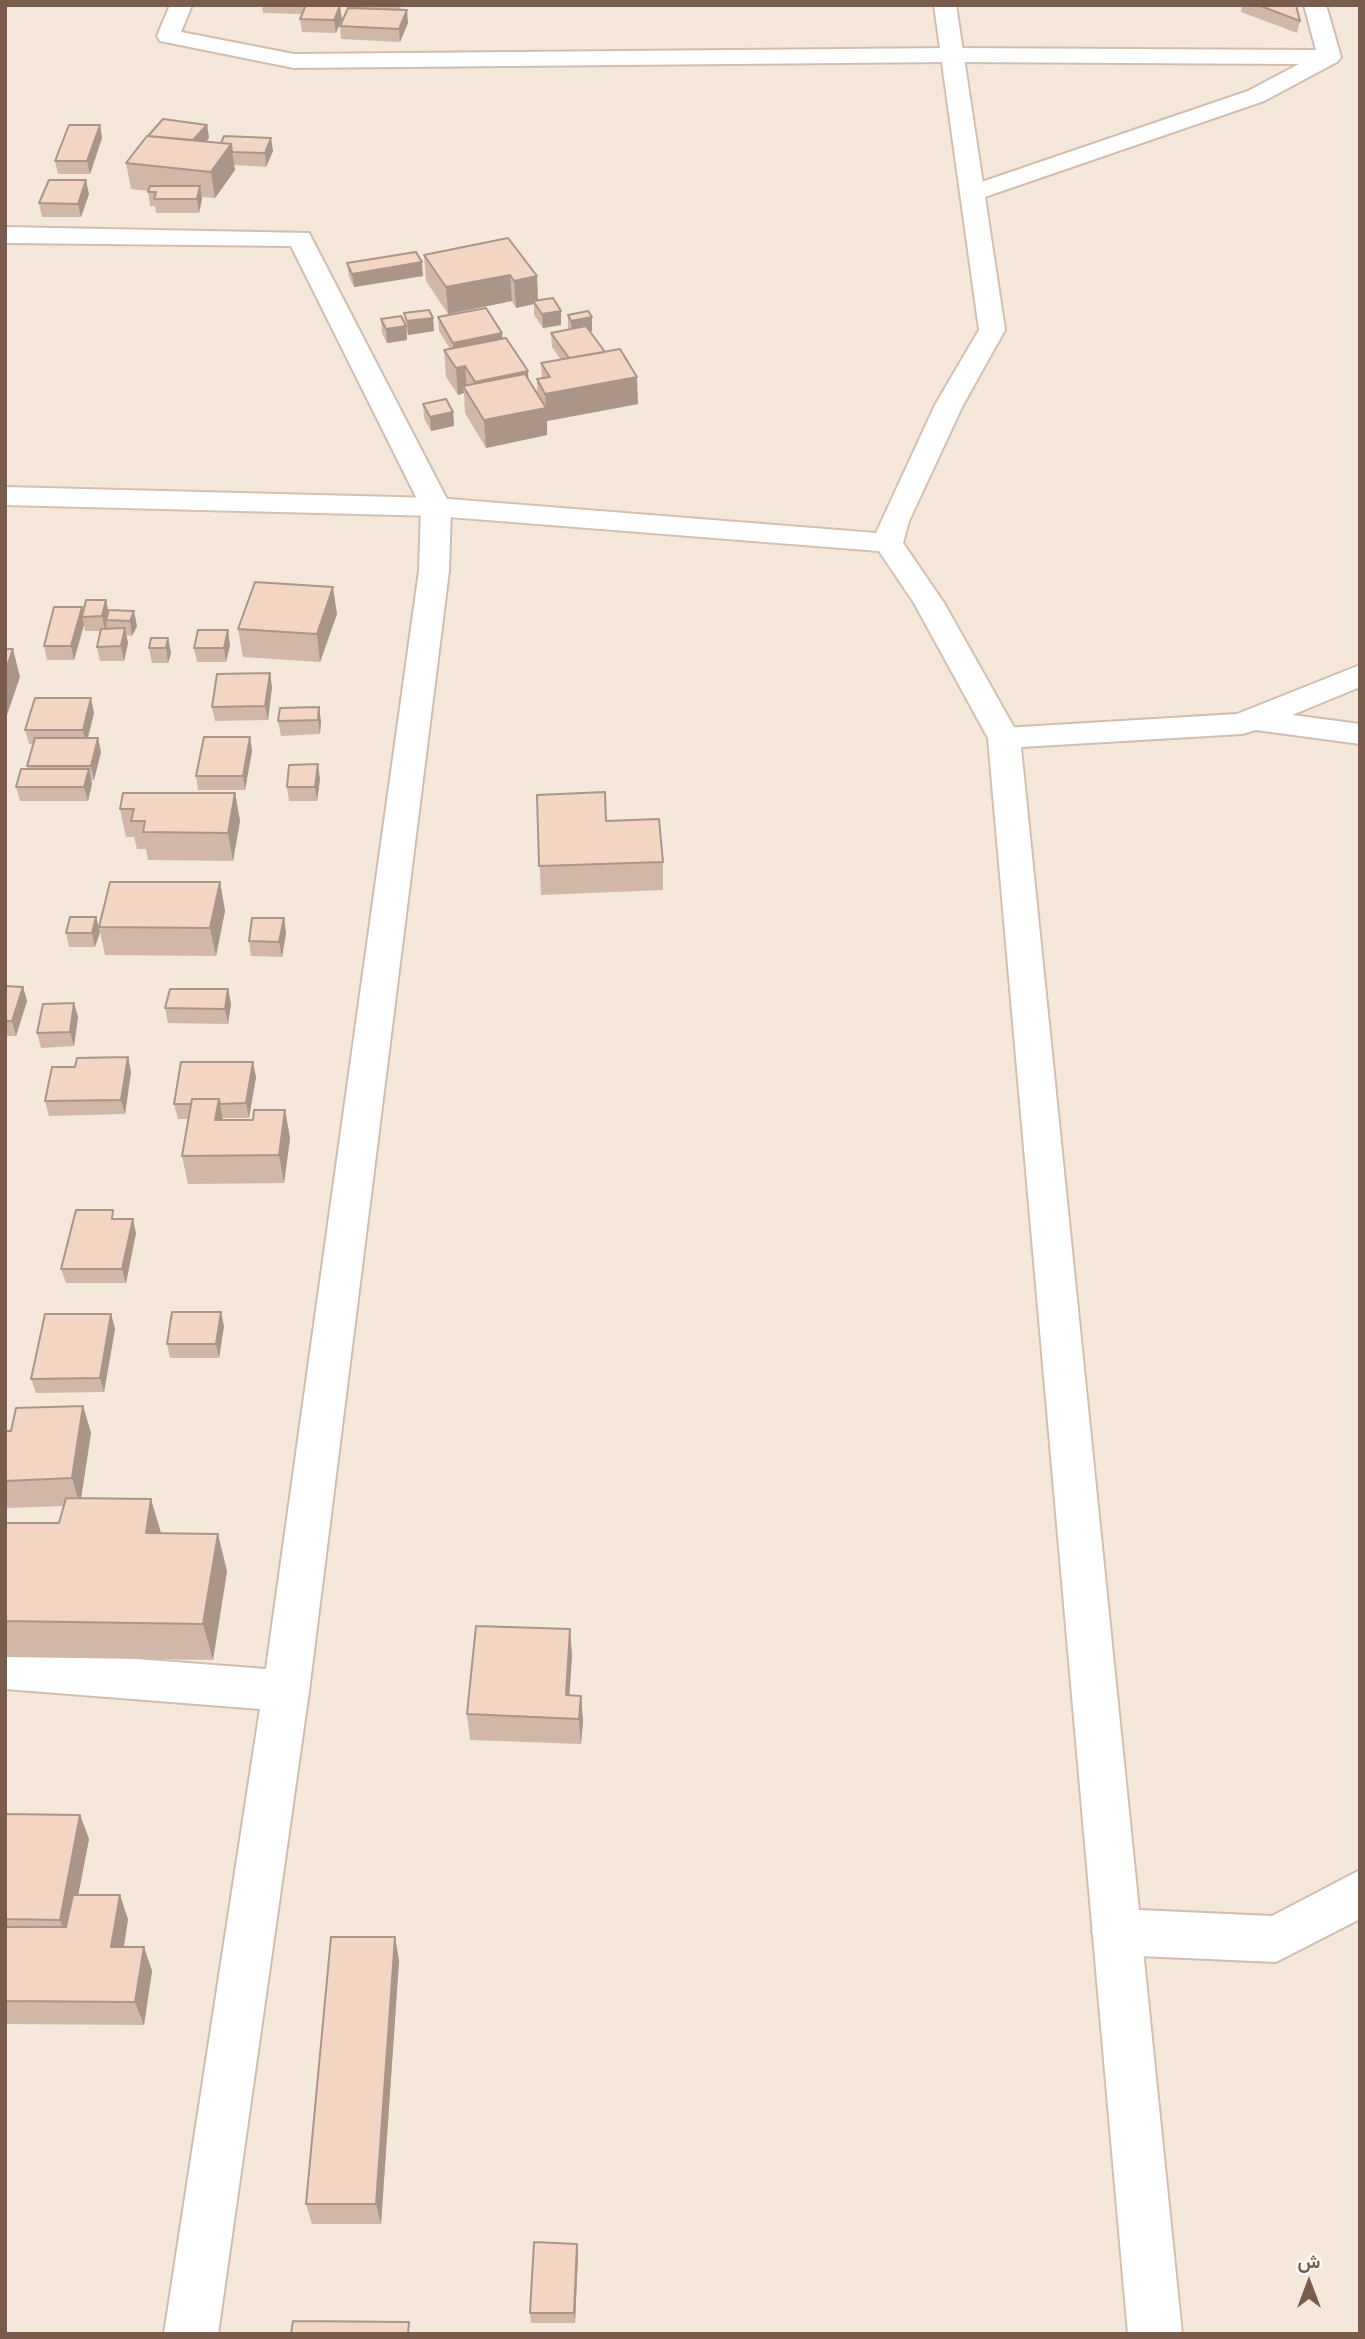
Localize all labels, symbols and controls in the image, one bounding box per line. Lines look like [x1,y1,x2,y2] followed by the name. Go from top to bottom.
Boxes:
[1274,2248,1344,2318] north arrow
[1298,2249,1320,2274] text: ش

